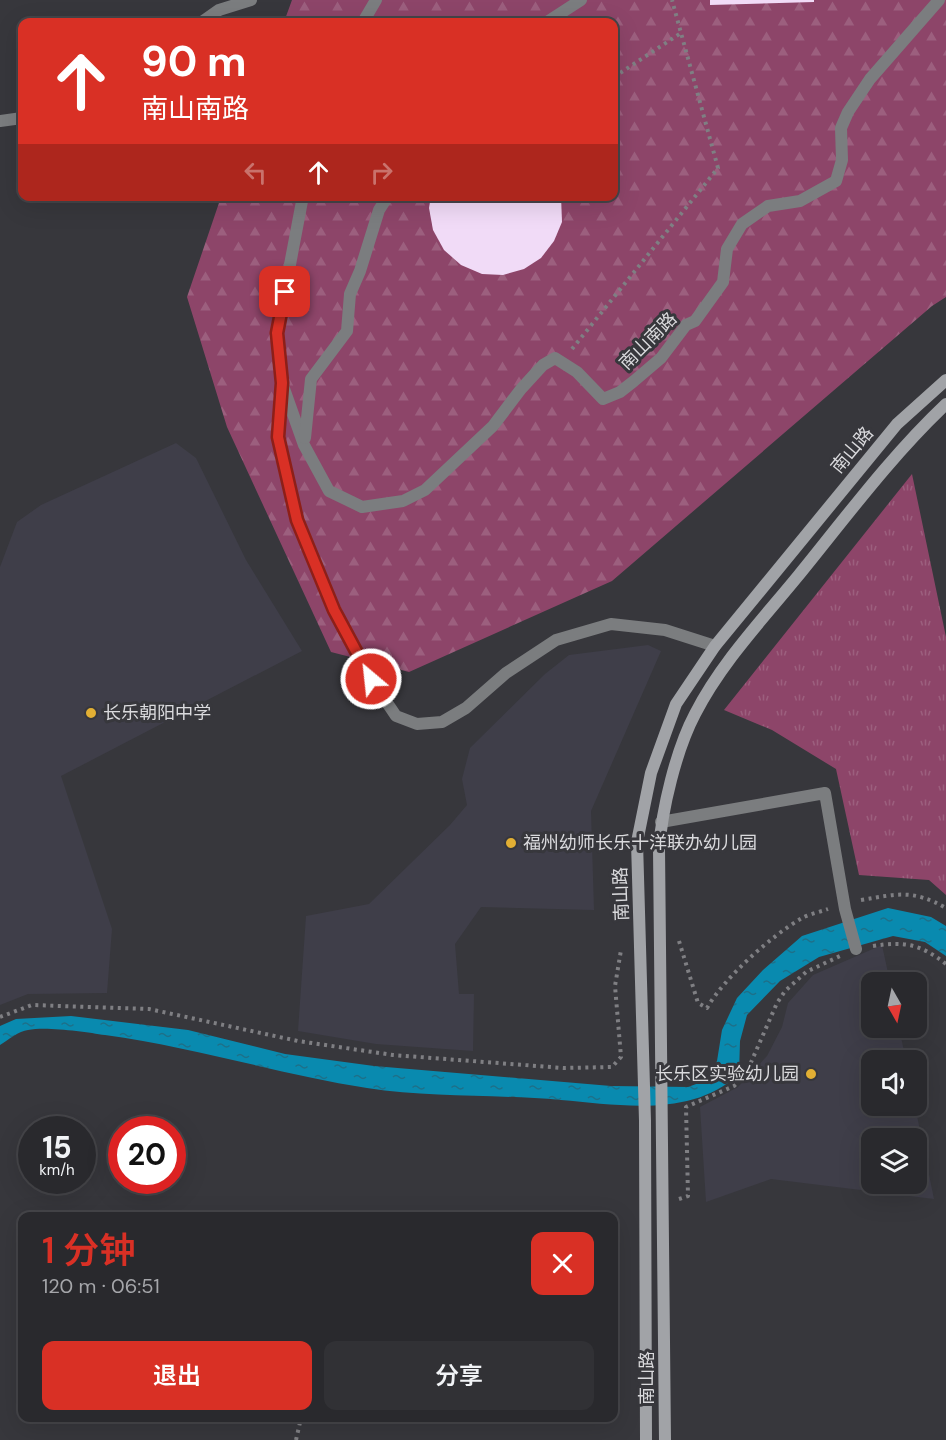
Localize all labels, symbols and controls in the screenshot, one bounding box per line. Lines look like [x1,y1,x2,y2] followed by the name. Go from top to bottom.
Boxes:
[141,34,247,89] text: 90 m
[42,42,120,120] icon: ahead
[141,91,249,126] text: 南山南路
[239,156,272,189] icon: left
[302,156,335,189] icon: ahead
[365,156,398,189] icon: right
[259,266,310,317] pin
[268,275,301,308] icon: arrive
[614,307,682,375] street label: 南山南路
[825,422,879,478] street label: 南山路
[339,647,403,711] position arrow
[103,701,211,725] place label: 长乐朝阳中学
[84,706,98,720] marker: 长乐朝阳中学
[523,831,757,855] place label: 福州幼师长乐十洋联办幼儿园
[504,836,518,850] marker: 福州幼师长乐十洋联办幼儿园
[608,867,634,921] street label: 南山路
[861,972,927,1038] north arrow
[861,972,927,1194] map controls
[861,1050,927,1116] button: sound
[655,1062,799,1086] place label: 长乐区实验幼儿园
[804,1067,818,1081] marker: 长乐区实验幼儿园
[108,1116,186,1194] speed limit sign: 20
[42,1128,72,1167] text: 15
[861,1128,927,1194] button: layers
[39,1160,75,1180] text: km/h
[42,1227,135,1274] text: 1 分钟
[531,1232,594,1295] button: close
[42,1273,160,1299] text: 120 m · 06:51
[42,1341,312,1410] button: 退出
[324,1341,594,1410] button: 分享
[635,1351,659,1405] street label: 南山路

